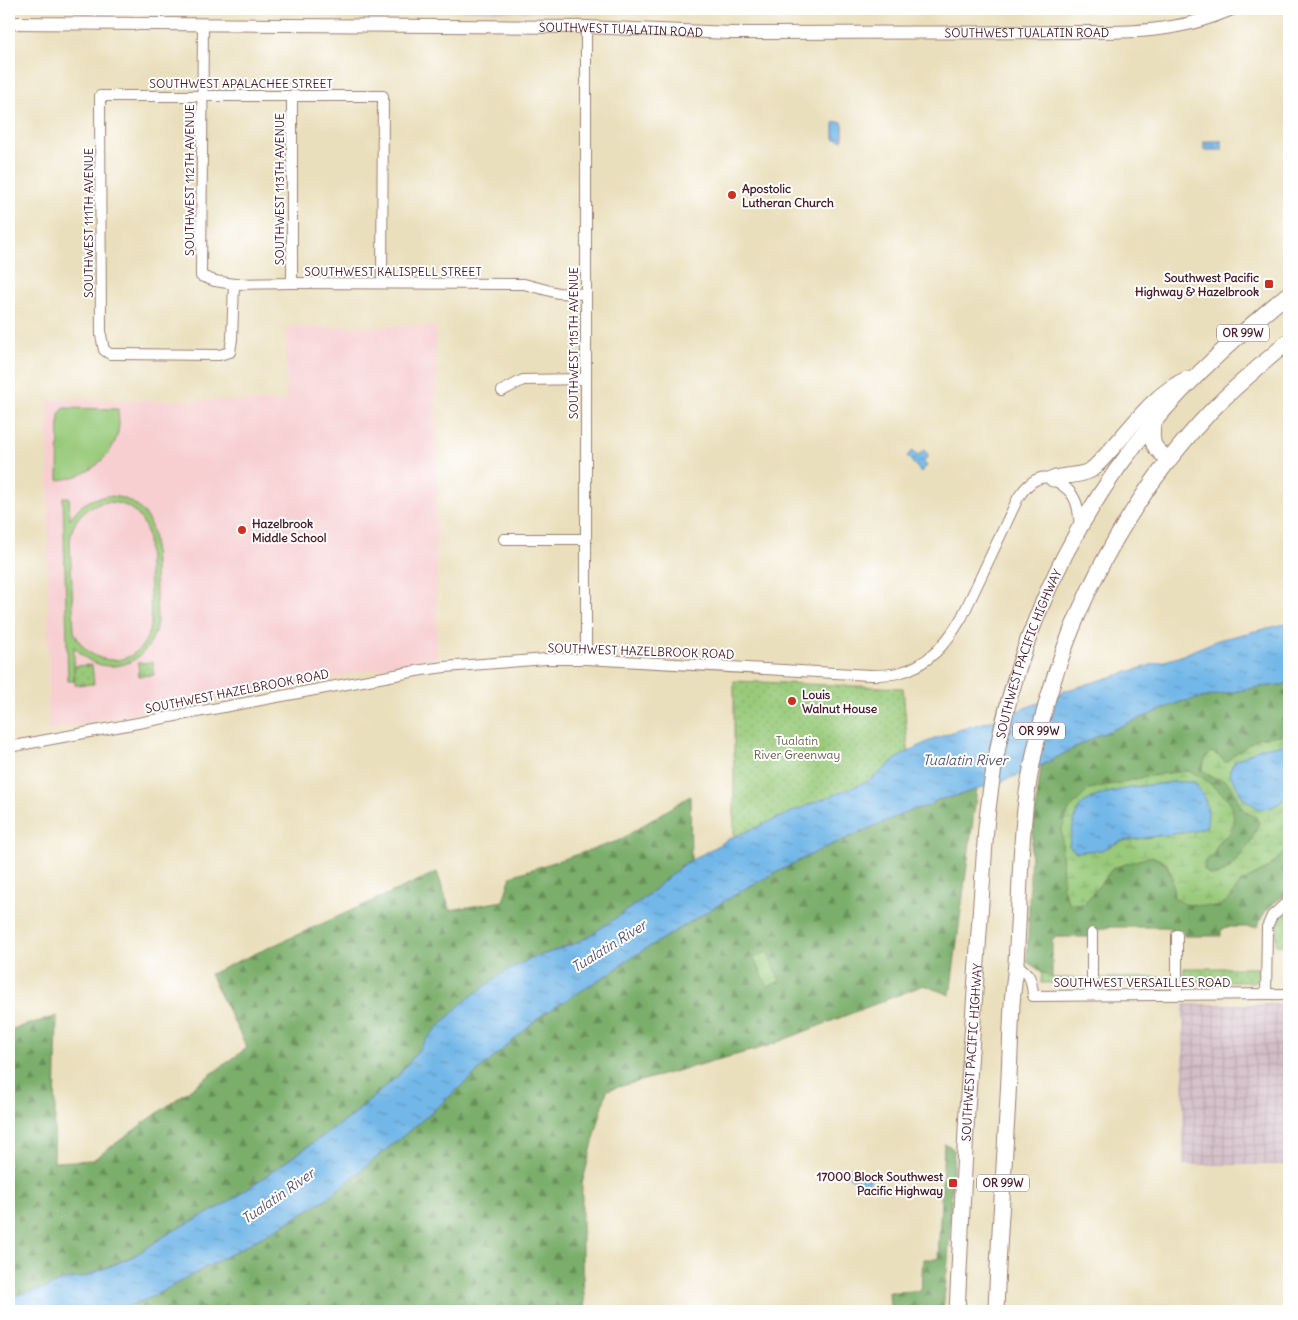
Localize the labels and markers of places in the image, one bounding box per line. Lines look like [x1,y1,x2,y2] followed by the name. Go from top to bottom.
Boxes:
[742,181,834,210] place label: Apostolic Lutheran Church
[726,189,738,201] marker: Apostolic Lutheran Church
[1135,270,1259,300] place label: Southwest Pacific Highway & Hazelbrook
[1263,278,1275,290] marker: Southwest Pacific Highway & Hazelbrook
[252,516,327,545] place label: Hazelbrook Middle School
[236,524,248,536] marker: Hazelbrook Middle School
[802,687,878,716] place label: Louis Walnut House
[786,695,798,707] marker: Louis Walnut House
[817,1169,944,1199] place label: 17000 Block Southwest Pacific Highway
[947,1177,959,1189] marker: 17000 Block Southwest Pacific Highway

